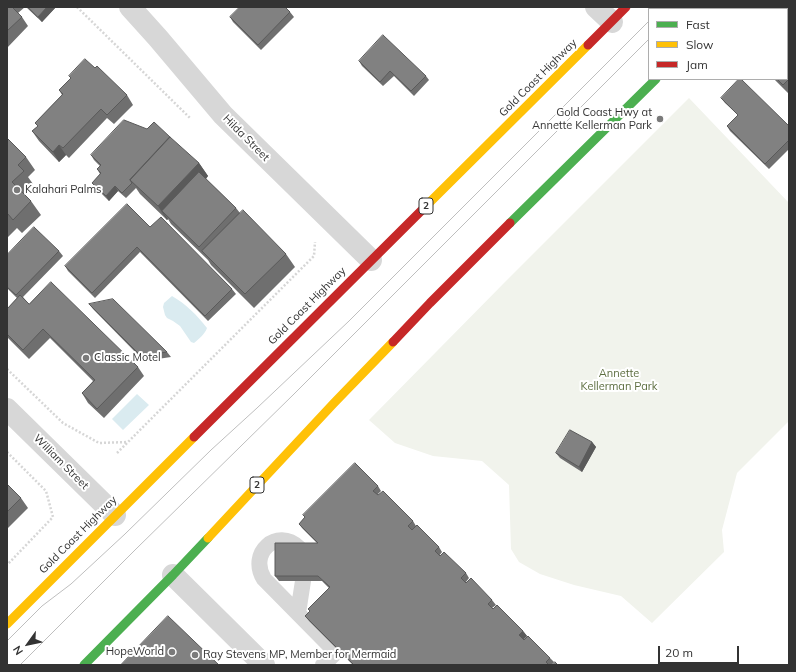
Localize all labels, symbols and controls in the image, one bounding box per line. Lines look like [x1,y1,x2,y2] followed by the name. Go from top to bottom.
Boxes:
[648,8,788,80] legend
[686,17,710,32] text: Fast
[496,36,580,120] street label: Gold Coast Highway
[686,37,714,52] text: Slow
[686,57,708,72] text: Jam
[532,106,652,132] place label: Gold Coast Hwy at Annette Kellerman Park
[220,112,272,164] street label: Hilda Street
[655,114,665,124] marker: Gold Coast Hwy at Annette Kellerman Park
[25,183,102,197] place label: Kalahari Palms
[12,185,22,195] marker: Kalahari Palms
[419,198,433,214] road number: 2
[265,264,349,348] street label: Gold Coast Highway
[94,351,161,365] place label: Classic Motel
[81,353,91,363] marker: Classic Motel
[581,367,657,393] park label: Annette Kellerman Park
[31,432,91,492] street label: William Street
[250,477,264,493] road number: 2
[36,493,120,577] street label: Gold Coast Highway
[8,624,48,664] north arrow
[660,638,741,664] scale bar
[10,643,26,658] text: N
[106,645,164,659] place label: HopeWorld
[665,645,693,660] text: 20 m
[167,647,177,657] marker: HopeWorld
[203,648,396,662] place label: Ray Stevens MP, Member for Mermaid
[190,650,200,660] marker: Ray Stevens MP, Member for Mermaid

